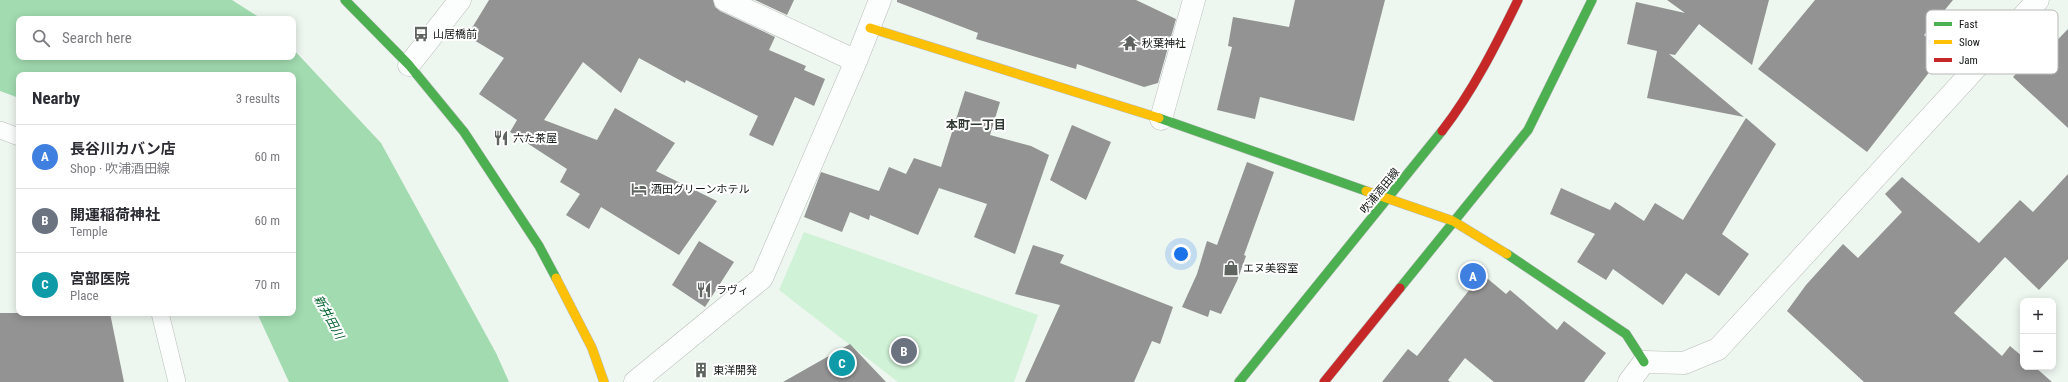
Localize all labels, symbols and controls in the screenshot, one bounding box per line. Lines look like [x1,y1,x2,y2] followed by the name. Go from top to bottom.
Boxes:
[1926,10,2058,74] legend
[16,16,296,60] search box
[1959,18,1978,31] text: Fast
[412,25,430,43] bus stop icon: 山居橋前
[30,27,52,49] icon: search
[433,28,477,41] place label: 山居橋前
[62,29,132,47] text: Search here
[1121,34,1139,52] temple icon: 秋葉神社
[1959,36,1980,49] text: Slow
[1142,37,1186,50] place label: 秋葉神社
[1959,54,1978,67] text: Jam
[32,88,80,108] text: Nearby
[236,91,280,106] text: 3 results
[946,118,1006,132] district label: 本町一丁目
[492,129,510,147] restaurant icon: 六た茶屋
[513,132,557,145] place label: 六た茶屋
[70,140,176,158] text: 長谷川カバン店
[41,149,49,164] text: A
[254,149,280,164] text: 60 m
[70,161,170,176] text: Shop · 吹浦酒田線
[1358,166,1402,216] street label: 吹浦酒田線
[630,180,648,198] hotel icon: 酒田グリーンホテル
[651,183,749,196] place label: 酒田グリーンホテル
[70,206,160,224] text: 開運稲荷神社
[41,213,49,228] text: B
[254,213,280,228] text: 60 m
[70,224,108,239] text: Temple
[1171,244,1191,264] your location
[1222,259,1240,277] shop icon: エヌ美容室
[1460,261,1486,291] pin: A
[1243,262,1298,275] place label: エヌ美容室
[70,270,130,288] text: 宮部医院
[41,277,49,292] text: C
[254,277,280,292] text: 70 m
[695,281,713,299] restaurant icon: ラヴィ
[716,284,749,297] place label: ラヴィ
[70,288,99,303] text: Place
[311,293,348,343] water label: 新井田川
[2020,298,2056,370] map controls
[2020,298,2056,334] button: +
[2020,334,2056,370] button: −
[891,336,917,366] pin: B
[829,348,855,378] pin: C
[692,361,710,379] building icon: 東洋開発
[713,364,757,377] place label: 東洋開発

